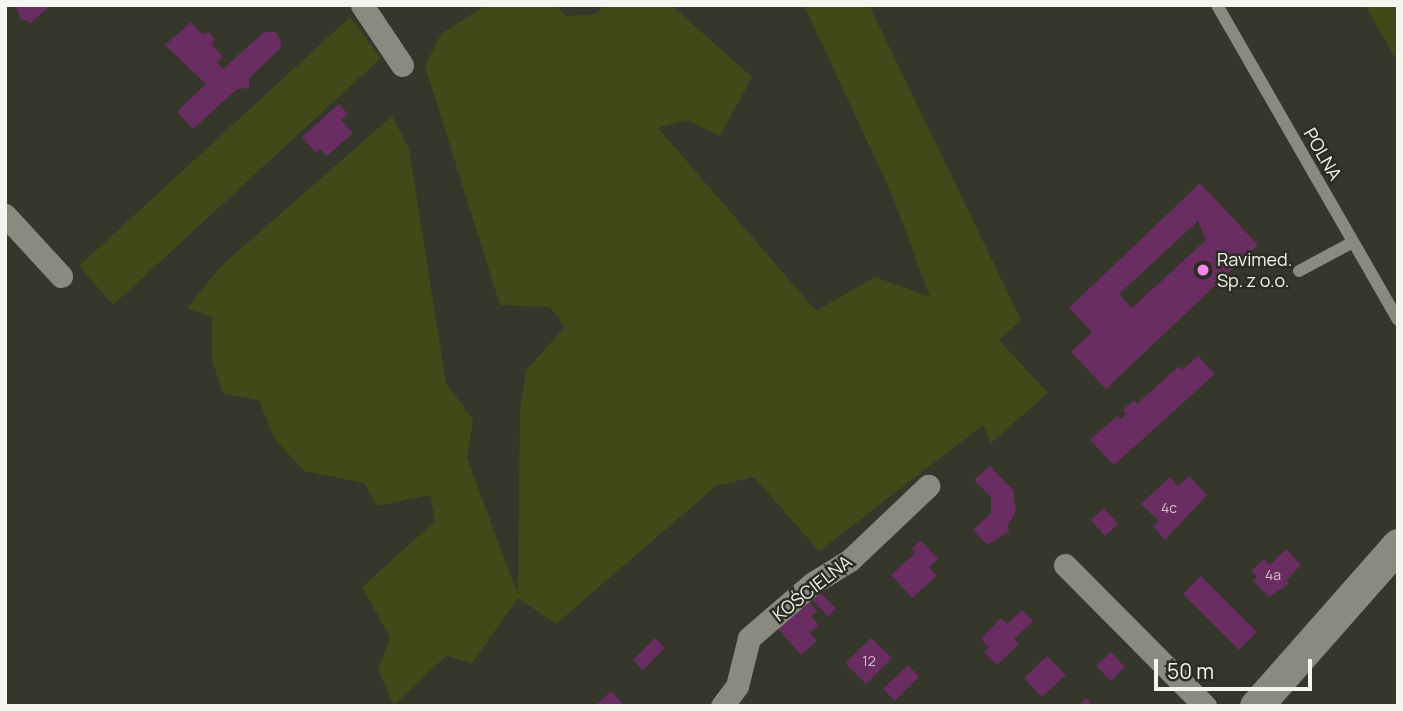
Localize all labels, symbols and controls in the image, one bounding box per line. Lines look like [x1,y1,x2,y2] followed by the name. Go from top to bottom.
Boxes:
[1299,124,1347,184] street label: POLNA
[1217,249,1292,292] place label: Ravimed. Sp. z o.o.
[1195,262,1211,278] marker: Ravimed. Sp. z o.o.
[1161,500,1177,516] house number: 4c
[768,550,856,626] street label: KOŚCIELNA
[1265,567,1281,583] house number: 4a
[1158,644,1316,688] scale bar
[862,653,876,669] house number: 12
[1167,657,1214,685] text: 50 m

